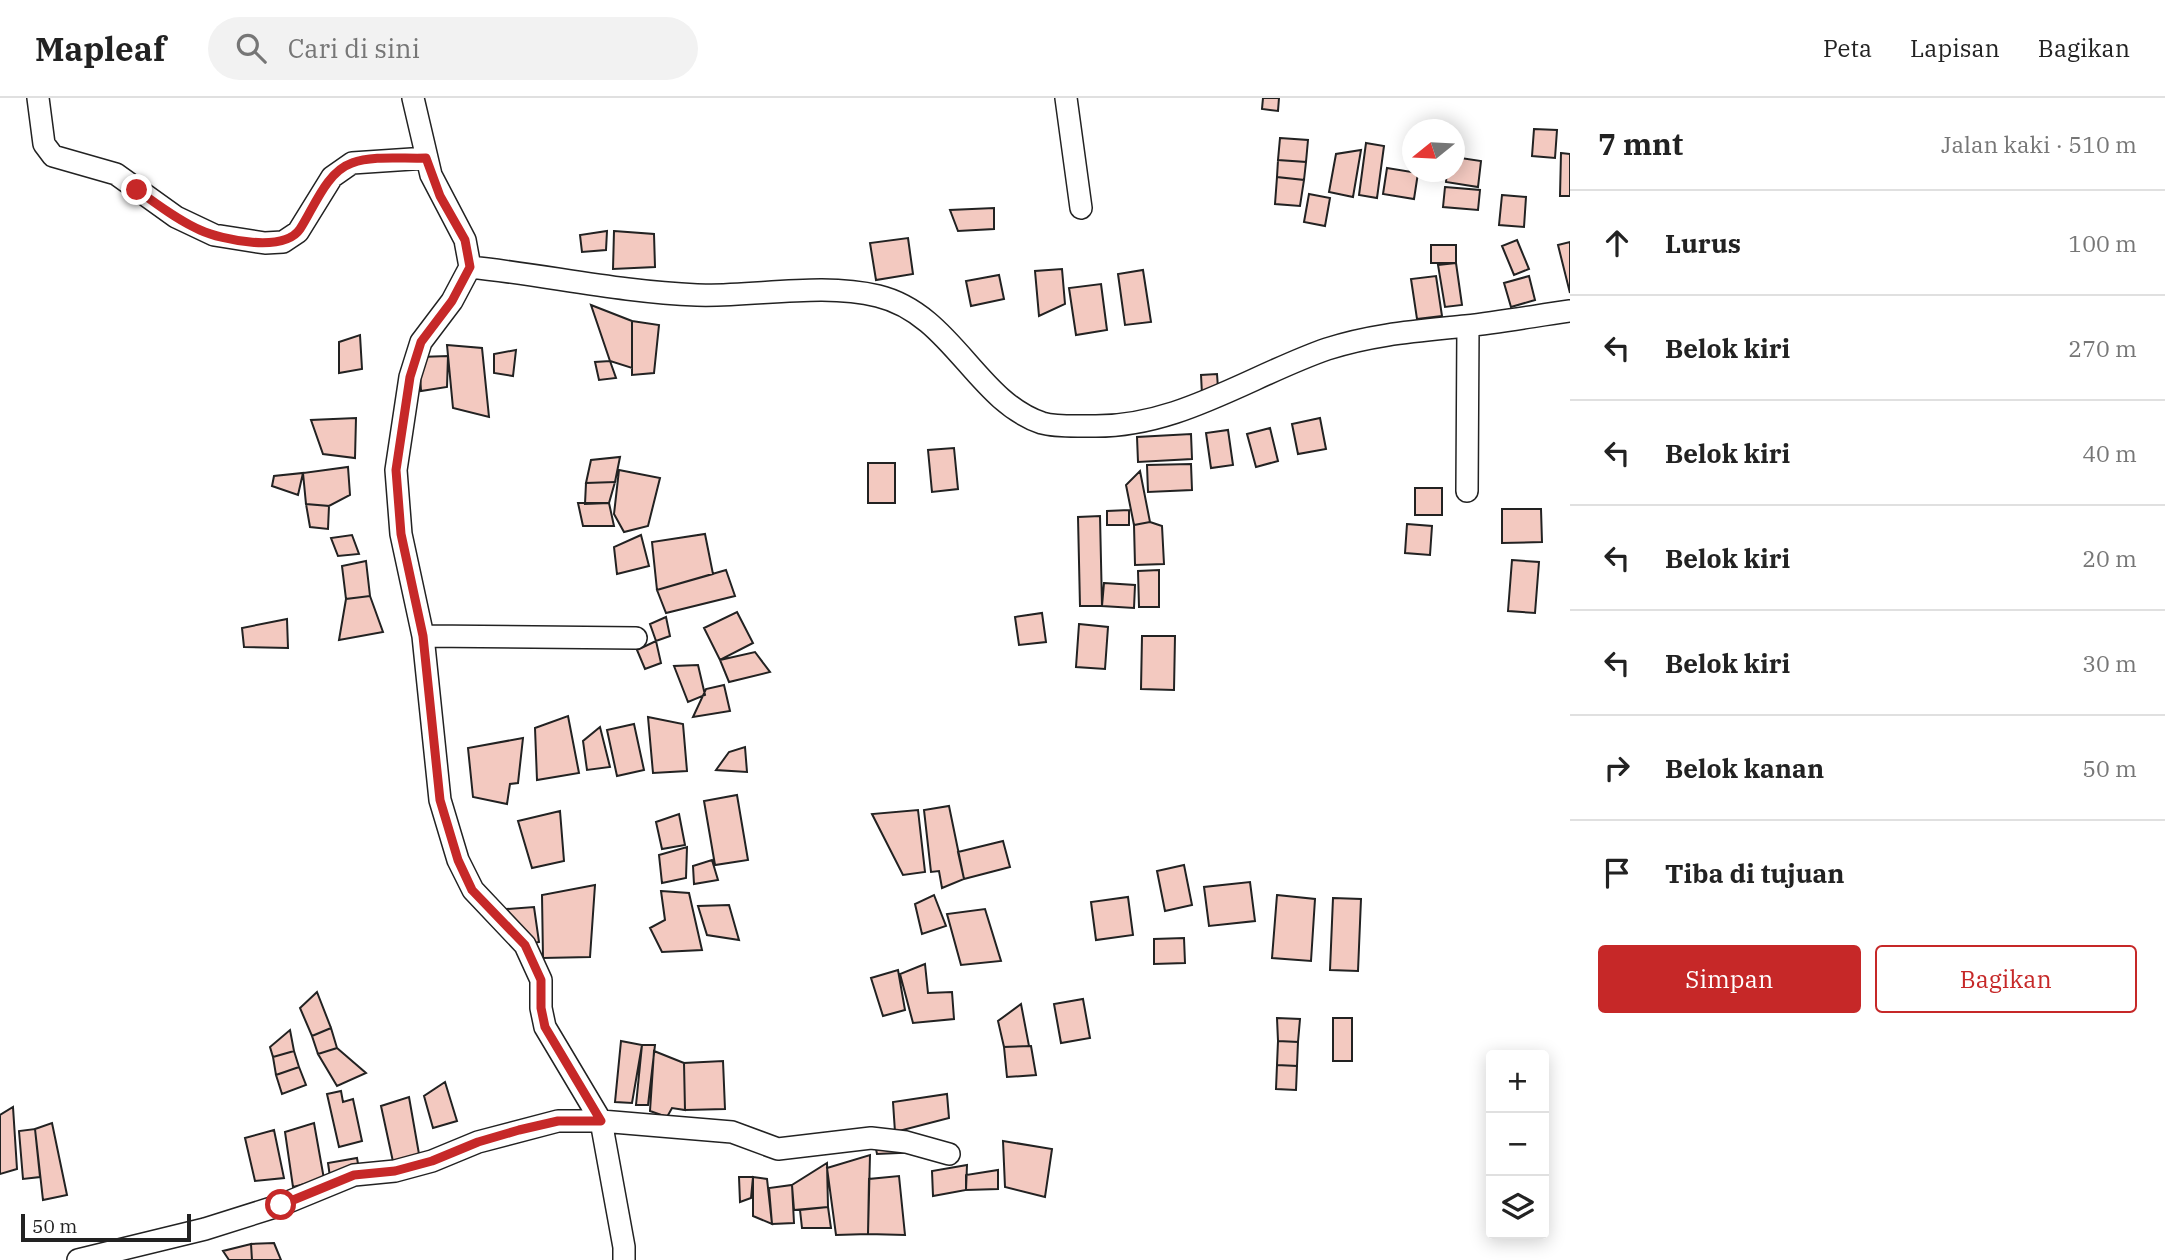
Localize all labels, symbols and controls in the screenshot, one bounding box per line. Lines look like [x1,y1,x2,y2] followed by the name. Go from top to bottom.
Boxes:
[208,17,698,80] search box
[35,27,166,70] text: Mapleaf
[232,29,270,67] icon: search
[288,31,420,65] text: Cari di sini
[1823,32,1872,64] text: Peta
[1910,32,2000,64] text: Lapisan
[2038,32,2130,64] text: Bagikan
[1402,119,1465,182] north arrow
[1598,124,1683,163] text: 7 mnt
[1941,129,2137,159] text: Jalan kaki · 510 m
[121,174,152,205] route end
[1598,224,1636,262] icon: ahead
[1665,226,1741,260] text: Lurus
[2068,228,2137,258] text: 100 m
[1598,329,1636,367] icon: left
[1665,331,1790,365] text: Belok kiri
[2068,333,2137,363] text: 270 m
[1598,434,1636,472] icon: left
[1665,436,1790,470] text: Belok kiri
[2082,438,2137,468] text: 40 m
[1598,539,1636,577] icon: left
[1665,541,1790,575] text: Belok kiri
[2082,543,2137,573] text: 20 m
[1598,644,1636,682] icon: left
[1665,646,1790,680] text: Belok kiri
[2082,648,2137,678] text: 30 m
[1598,749,1636,787] icon: right
[1665,751,1824,785] text: Belok kanan
[2082,753,2137,783] text: 50 m
[1598,854,1636,892] icon: arrive
[1665,856,1845,890] text: Tiba di tujuan
[1598,945,1861,1013] button: Simpan
[1875,945,2137,1013] button: Bagikan
[1486,1050,1549,1239] map controls
[1486,1050,1549,1113] button: +
[1486,1113,1549,1176] button: −
[1486,1176,1549,1239] button: layers
[265,1189,296,1220] route start
[21,1211,191,1243] scale bar
[32,1214,77,1238] text: 50 m

